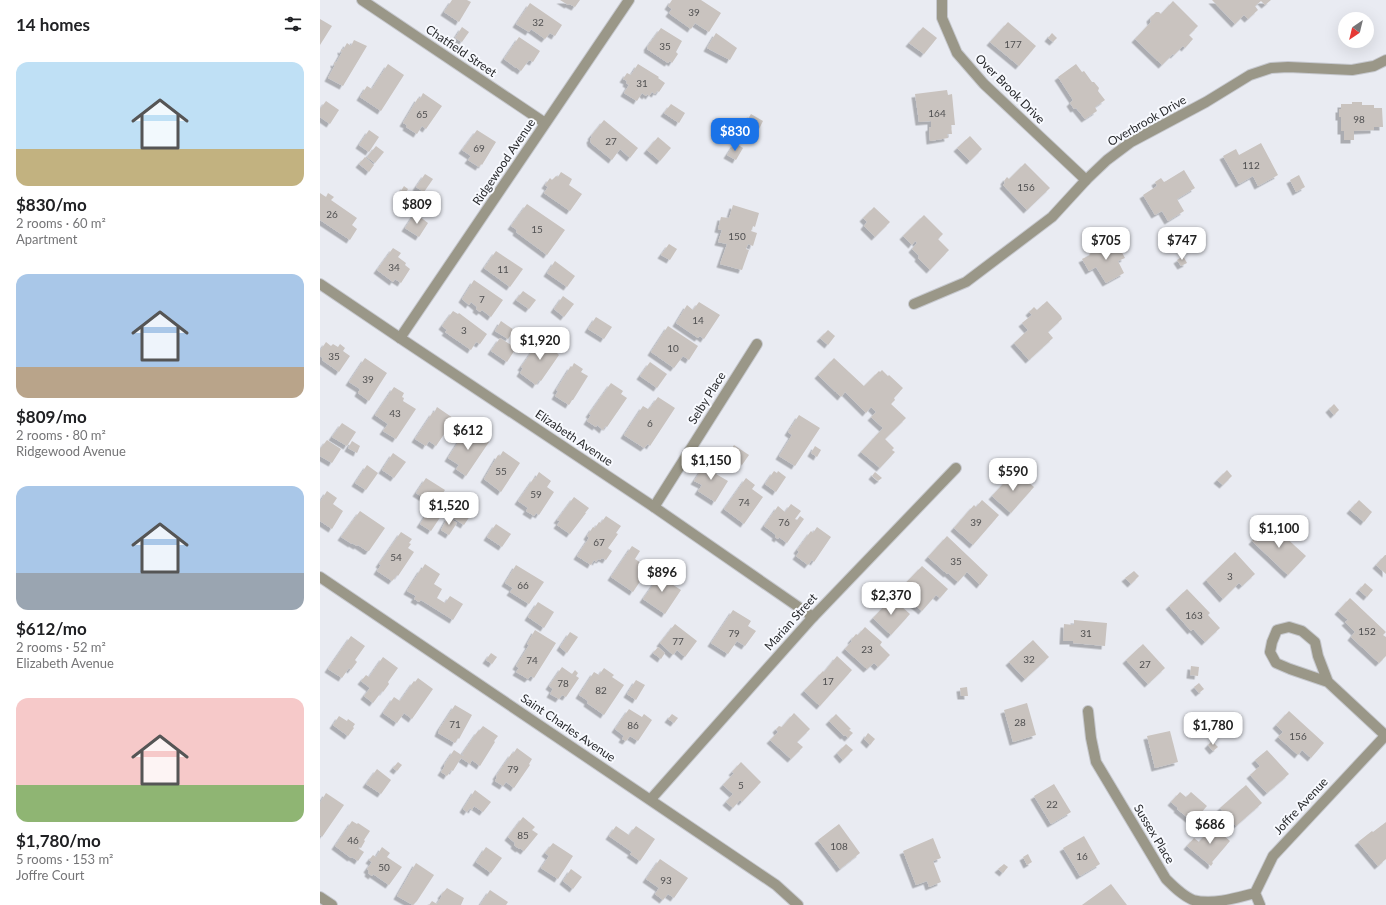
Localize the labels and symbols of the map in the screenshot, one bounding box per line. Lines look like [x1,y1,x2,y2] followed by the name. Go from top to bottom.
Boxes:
[688,6,700,18] house number: 39
[1338,12,1374,48] north arrow
[532,16,544,28] house number: 32
[423,21,500,80] street label: Chatfield Street
[1004,38,1022,50] house number: 177
[659,40,671,52] house number: 35
[972,51,1048,127] street label: Over Brook Drive
[636,77,648,89] house number: 31
[1105,92,1189,149] street label: Overbrook Drive
[928,107,946,119] house number: 164
[416,108,428,120] house number: 65
[1353,113,1365,125] house number: 98
[469,115,538,208] street label: Ridgewood Avenue
[711,118,759,152] pin: $830
[605,135,617,147] house number: 27
[473,142,485,154] house number: 69
[1242,159,1260,171] house number: 112
[1017,181,1035,193] house number: 156
[393,191,441,225] pin: $809
[326,208,338,220] house number: 26
[531,223,543,235] house number: 15
[1082,227,1130,261] pin: $705
[1158,227,1206,261] pin: $747
[728,230,746,242] house number: 150
[388,261,400,273] house number: 34
[497,263,509,275] house number: 11
[479,293,485,305] house number: 7
[692,314,704,326] house number: 14
[461,324,467,336] house number: 3
[507,327,573,361] pin: $1,920
[667,342,679,354] house number: 10
[328,350,340,362] house number: 35
[685,369,729,427] street label: Selby Place
[362,373,374,385] house number: 39
[533,406,616,469] street label: Elizabeth Avenue
[389,407,401,419] house number: 43
[444,417,492,451] pin: $612
[647,417,653,429] house number: 6
[678,447,744,481] pin: $1,150
[989,458,1037,492] pin: $590
[495,465,507,477] house number: 55
[530,488,542,500] house number: 59
[416,492,482,526] pin: $1,520
[738,496,750,508] house number: 74
[1246,515,1312,549] pin: $1,100
[778,516,790,528] house number: 76
[970,516,982,528] house number: 39
[593,536,605,548] house number: 67
[390,551,402,563] house number: 54
[950,555,962,567] house number: 35
[638,559,686,593] pin: $896
[1227,570,1233,582] house number: 3
[517,579,529,591] house number: 66
[858,582,924,616] pin: $2,370
[761,590,821,653] street label: Marian Street
[1185,609,1203,621] house number: 163
[1358,625,1376,637] house number: 152
[728,627,740,639] house number: 79
[1080,627,1092,639] house number: 31
[672,635,684,647] house number: 77
[861,643,873,655] house number: 23
[1023,653,1035,665] house number: 32
[526,654,538,666] house number: 74
[1139,658,1151,670] house number: 27
[822,675,834,687] house number: 17
[557,677,569,689] house number: 78
[595,684,607,696] house number: 82
[518,690,619,765] street label: Saint Charles Avenue
[1180,712,1246,746] pin: $1,780
[1014,716,1026,728] house number: 28
[449,718,461,730] house number: 71
[627,719,639,731] house number: 86
[1289,730,1307,742] house number: 156
[507,763,519,775] house number: 79
[1270,774,1331,837] street label: Joffre Avenue
[738,779,744,791] house number: 5
[1046,798,1058,810] house number: 22
[1131,801,1178,866] street label: Sussex Place
[1186,811,1234,845] pin: $686
[517,829,529,841] house number: 85
[347,834,359,846] house number: 46
[830,840,848,852] house number: 108
[1076,850,1088,862] house number: 16
[378,861,390,873] house number: 50
[660,874,672,886] house number: 93

